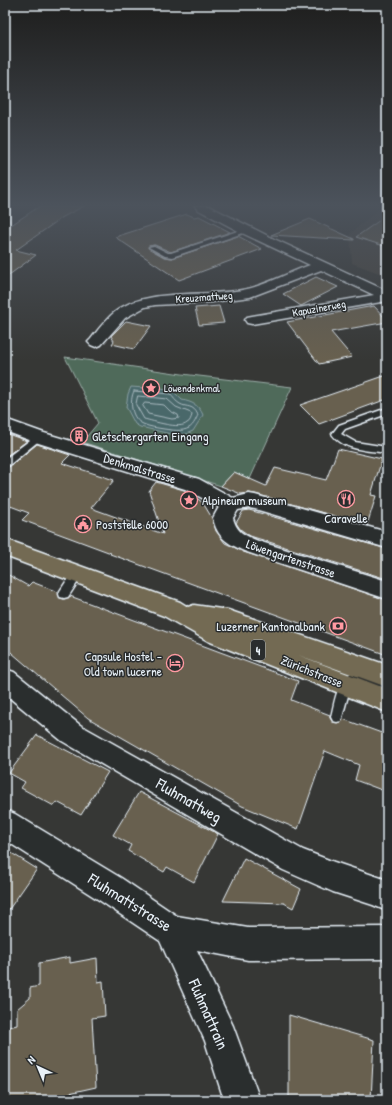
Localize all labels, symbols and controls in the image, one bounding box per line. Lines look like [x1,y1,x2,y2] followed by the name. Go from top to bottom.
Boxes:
[175,288,233,306] street label: Kreuzmattweg
[291,296,347,320] street label: Kapuzinerweg
[141,378,161,398] place icon: Löwendenkmal
[164,381,220,395] place label: Löwendenkmal
[69,426,89,446] building icon: Gletschergarten Eingang
[92,427,209,445] place label: Gletschergarten Eingang
[102,448,178,488] street label: Denkmalstrasse
[336,489,356,509] restaurant icon: Caravelle
[179,490,199,510] place icon: Alpineum museum
[202,491,287,509] place label: Alpineum museum
[324,509,368,527] place label: Caravelle
[73,514,93,534] public building icon: Poststelle 6000
[96,515,168,533] place label: Poststelle 6000
[244,534,338,582] street label: Löwengartenstrasse
[328,616,348,636] bank icon: Luzerner Kantonalbank
[217,617,326,635] place label: Luzerner Kantonalbank
[251,640,265,660] road number: 4
[84,647,162,680] place label: Capsule Hostel - Old town lucerne
[279,650,345,692] street label: Zürichstrasse
[165,653,185,673] hotel icon: Capsule Hostel - Old town lucerne
[151,772,226,828] street label: Fluhmattweg
[83,867,176,937] street label: Fluhmattstrasse
[183,974,234,1053] street label: Fluhmattrain
[18,1047,58,1087] north arrow
[24,1053,38,1067] text: N

